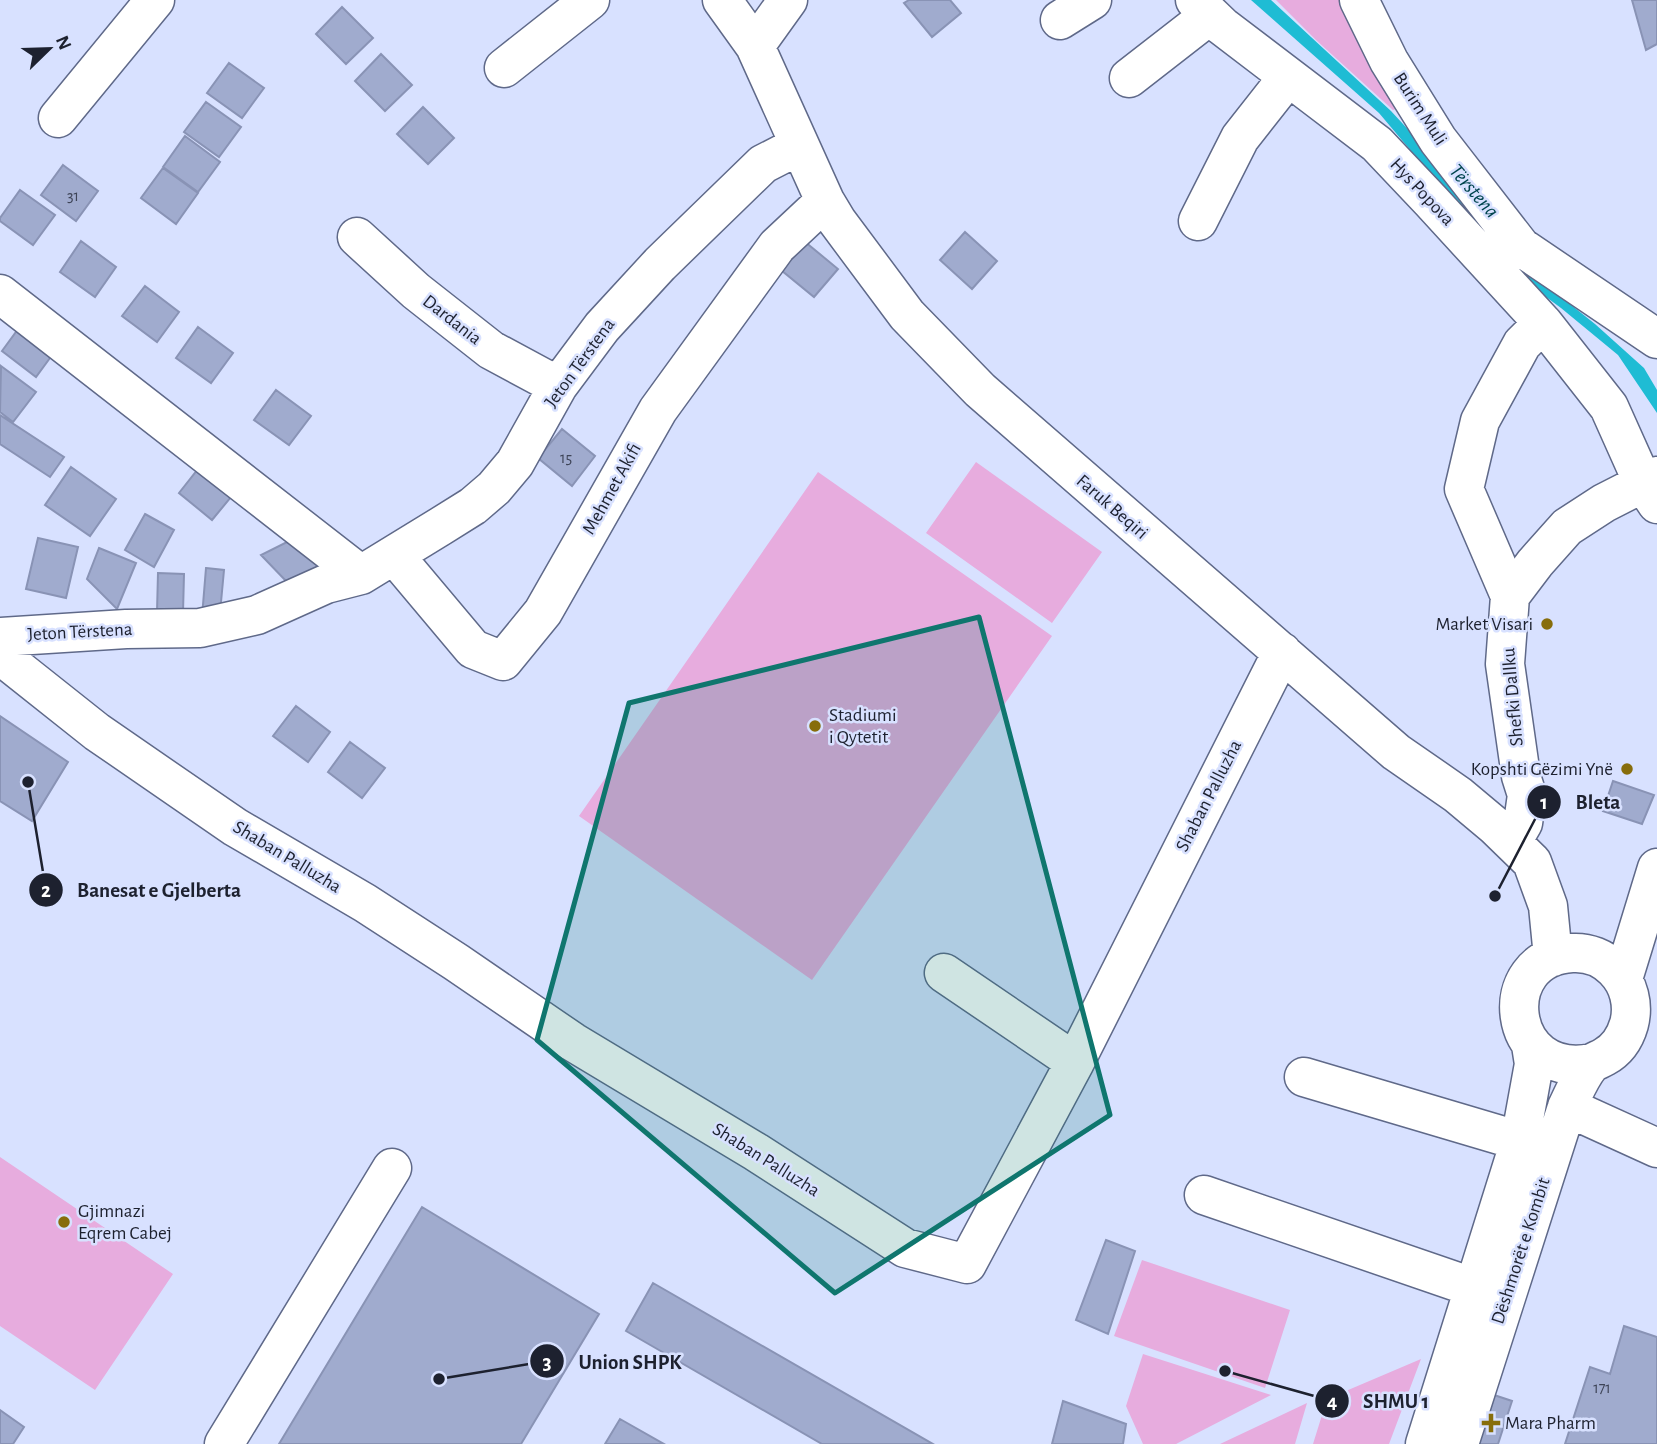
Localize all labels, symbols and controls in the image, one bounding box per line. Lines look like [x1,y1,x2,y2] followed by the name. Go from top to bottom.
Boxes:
[14,14,84,84] north arrow
[52,33,75,53] text: N
[1390,69,1450,149] street label: Burim Muli
[1386,155,1458,229] street label: Hys Popova
[1445,160,1503,222] water label: Tërstena
[67,188,79,204] house number: 31
[419,291,485,349] street label: Dardania
[541,315,619,411] street label: Jeton Tërstena
[579,440,645,538] street label: Mehmet Akifi
[560,450,572,466] house number: 15
[1073,471,1151,543] street label: Faruk Beqiri
[1435,615,1533,634] place label: Market Visari
[1539,616,1555,632] marker: Market Visari
[27,620,133,644] street label: Jeton Tërstena
[1499,647,1527,747] street label: Shefki Dallku
[829,706,897,747] place label: Stadiumi i Qytetit
[807,718,823,734] marker: Stadiumi i Qytetit
[1173,737,1245,855] street label: Shaban Palluzha
[1471,760,1613,779] place label: Kopshti Gëzimi Ynë
[1619,761,1635,777] marker: Kopshti Gëzimi Ynë
[1527,781,1635,823] callout: Bleta
[1540,792,1548,813] text: 1
[1576,792,1620,813] text: Bleta
[230,817,345,897] street label: Shaban Palluzha
[28,869,255,911] callout: Banesat e Gjelberta
[41,880,51,901] text: 2
[77,880,241,901] text: Banesat e Gjelberta
[709,1119,823,1201] street label: Shaban Palluzha
[1488,1175,1554,1327] street label: Dëshmorët e Kombit
[78,1202,172,1243] place label: Gjimnazi Eqrem Cabej
[56,1214,72,1230] marker: Gjimnazi Eqrem Cabej
[530,1340,696,1382] callout: Union SHPK
[542,1352,552,1373] text: 3
[578,1352,682,1373] text: Union SHPK
[1314,1380,1443,1422] callout: SHMU 1
[1593,1380,1611,1396] house number: 171
[1327,1391,1337,1412] text: 4
[1363,1391,1429,1412] text: SHMU 1
[1505,1414,1596,1433] place label: Mara Pharm
[1483,1415,1499,1431] marker: Mara Pharm

